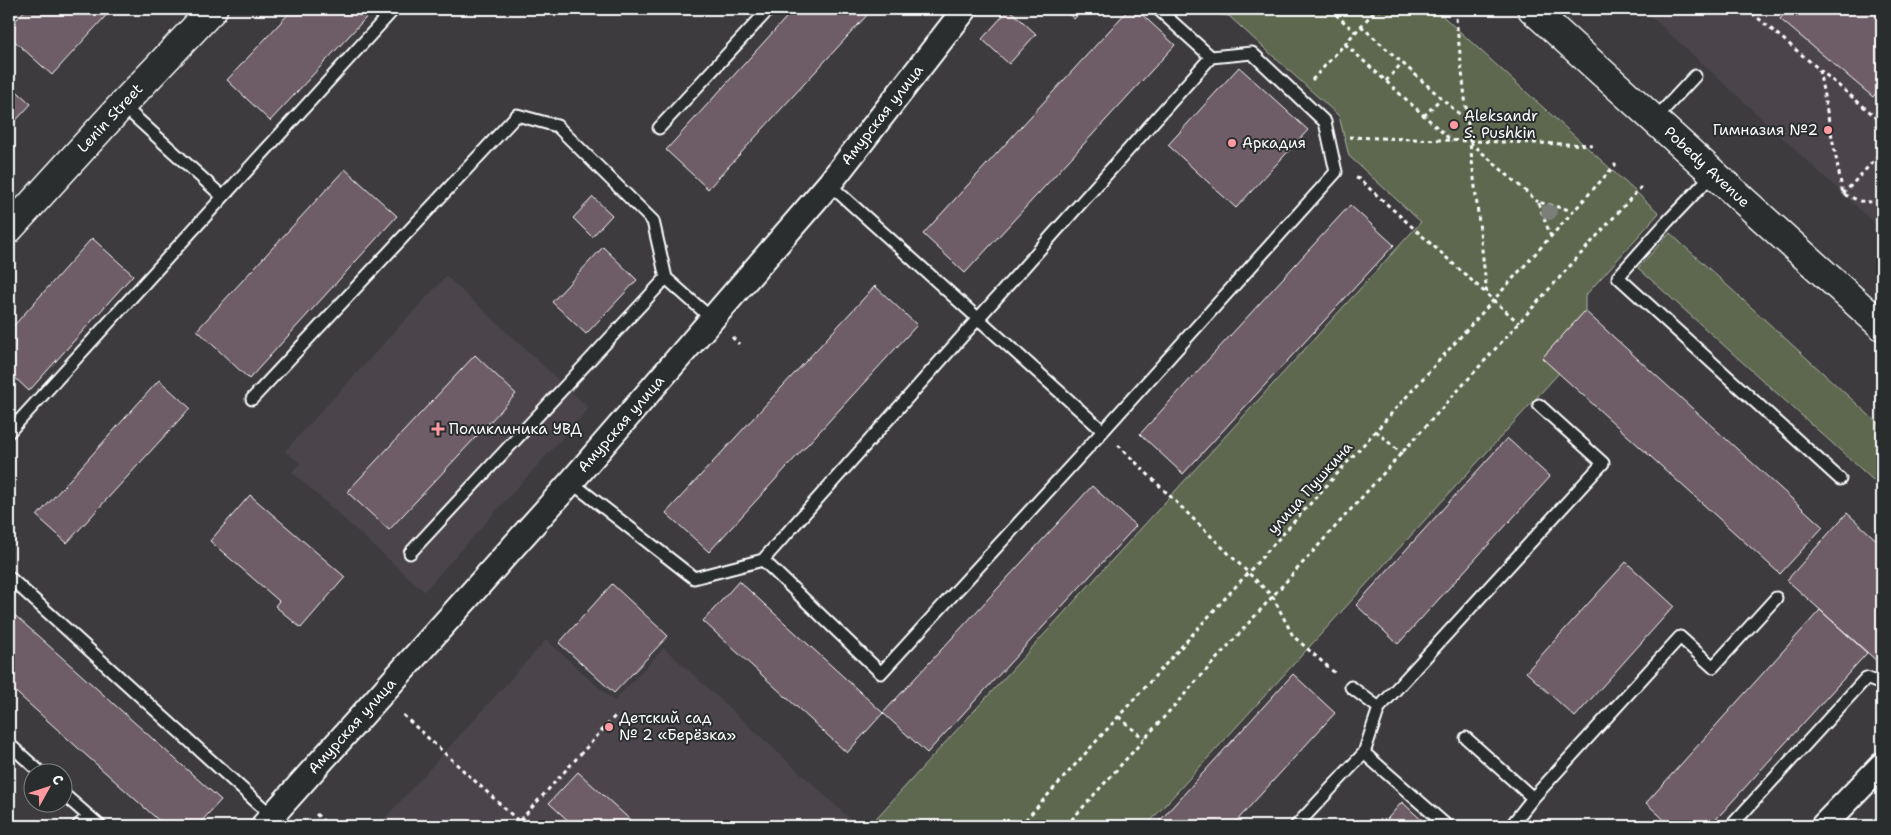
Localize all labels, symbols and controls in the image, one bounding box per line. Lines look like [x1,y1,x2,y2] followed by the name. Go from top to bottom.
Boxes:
[836,60,928,169] street label: Амурская улица
[73,79,147,157] street label: Lenin Street
[1464,106,1538,143] place label: Aleksandr S. Pushkin
[1448,119,1460,131] marker: Aleksandr S. Pushkin
[1713,120,1818,140] place label: Гимназия №2
[1660,122,1754,212] street label: Pobedy Avenue
[1822,124,1834,136] marker: Гимназия №2
[1242,133,1306,153] place label: Аркадия
[1226,137,1238,149] marker: Аркадия
[573,371,669,477] street label: Амурская улица
[449,419,582,439] place label: Поликлиника УВД
[431,422,445,436] marker: Поликлиника УВД
[1263,437,1357,538] street label: улица Пушкина
[304,673,401,778] street label: Амурская улица
[619,708,736,745] place label: Детский сад № 2 «Берёзка»
[603,721,615,733] marker: Детский сад № 2 «Берёзка»
[22,762,72,812] north arrow
[48,771,68,789] text: С

